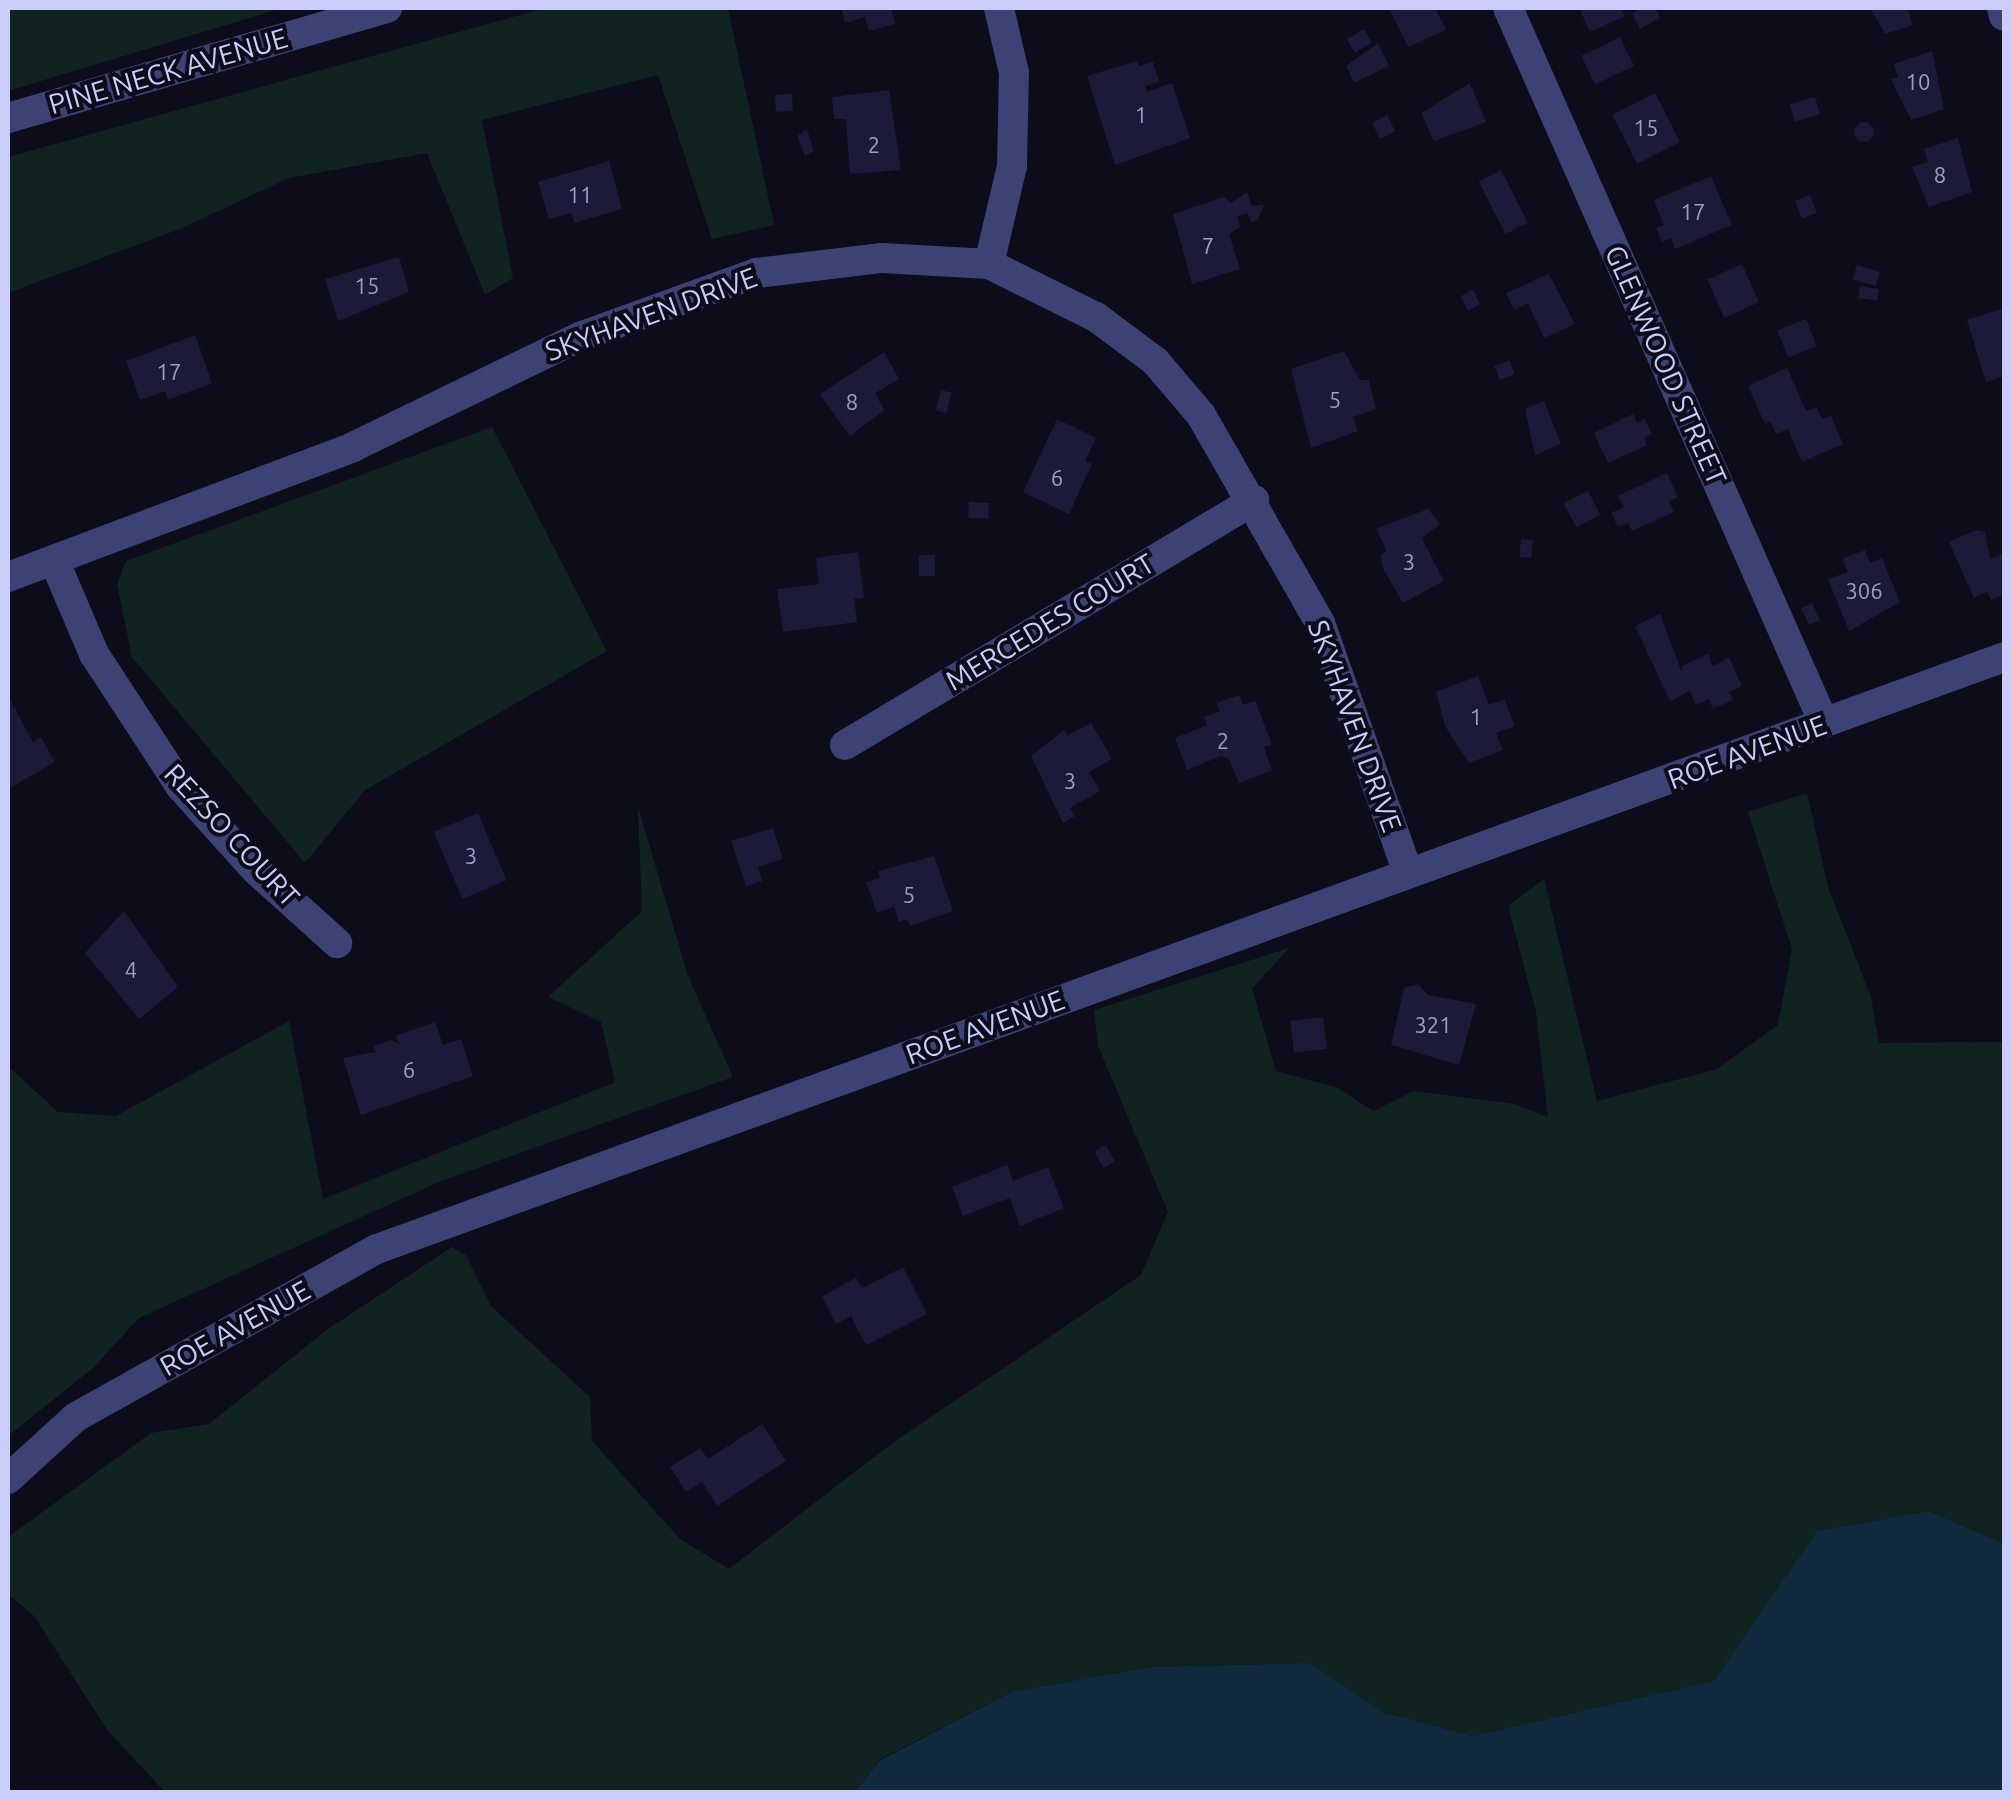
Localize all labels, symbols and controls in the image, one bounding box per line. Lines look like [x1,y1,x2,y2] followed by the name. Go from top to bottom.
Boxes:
[45,21,291,121] street label: PINE NECK AVENUE
[1906,69,1930,95] house number: 10
[1135,102,1147,128] house number: 1
[1634,115,1658,141] house number: 15
[868,132,880,158] house number: 2
[1934,162,1946,188] house number: 8
[568,182,592,208] house number: 11
[1681,199,1705,225] house number: 17
[1202,233,1214,259] house number: 7
[1598,240,1734,490] street label: GLENWOOD STREET
[541,260,761,368] street label: SKYHAVEN DRIVE
[355,273,379,299] house number: 15
[157,359,181,385] house number: 17
[1329,387,1341,413] house number: 5
[846,389,858,415] house number: 8
[1051,465,1063,491] house number: 6
[940,546,1160,698] street label: MERCEDES COURT
[1403,549,1415,575] house number: 3
[1845,578,1883,604] house number: 306
[1301,616,1409,836] street label: SKYHAVEN DRIVE
[1470,704,1482,730] house number: 1
[1663,708,1831,796] street label: ROE AVENUE
[1217,728,1229,754] house number: 2
[157,757,307,913] street label: REZSO COURT
[1064,768,1076,794] house number: 3
[465,843,477,869] house number: 3
[903,882,915,908] house number: 5
[125,957,137,983] house number: 4
[901,983,1069,1071] street label: ROE AVENUE
[1414,1012,1452,1038] house number: 321
[403,1057,415,1083] house number: 6
[154,1273,316,1383] street label: ROE AVENUE

